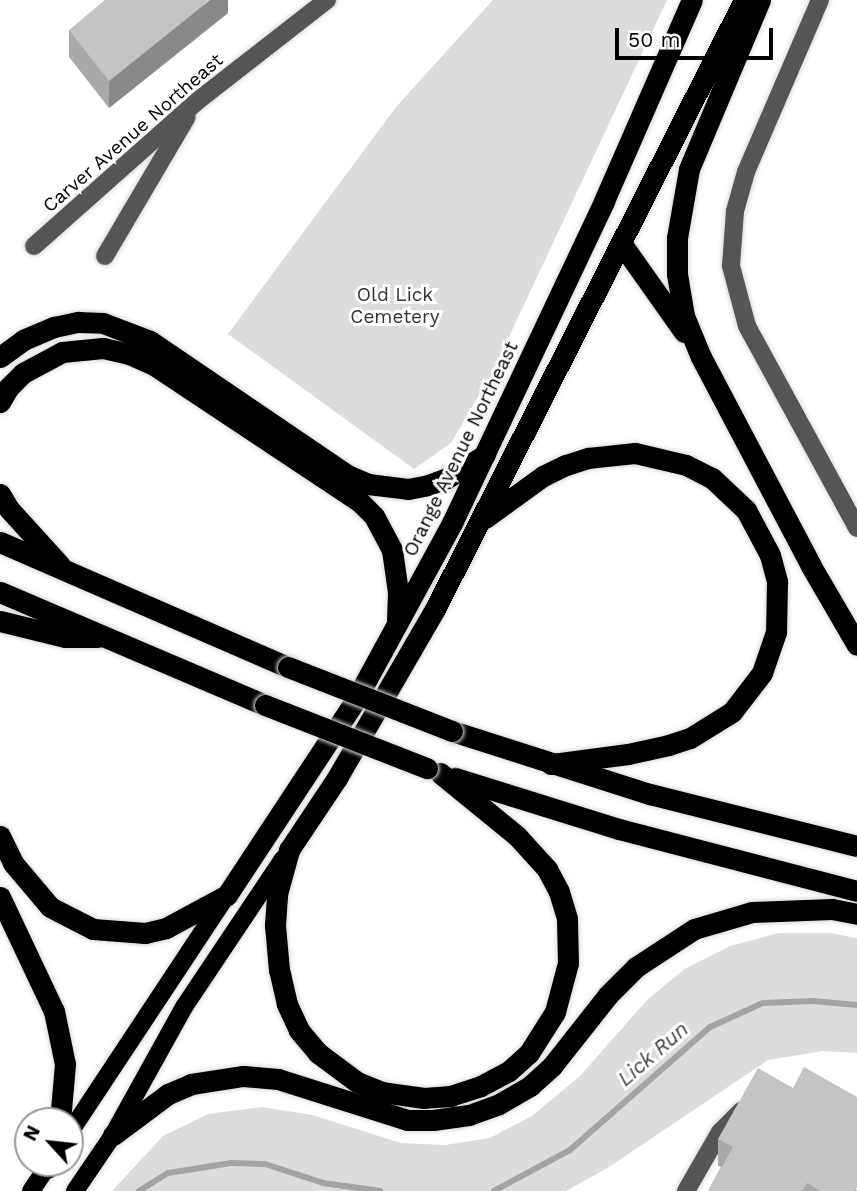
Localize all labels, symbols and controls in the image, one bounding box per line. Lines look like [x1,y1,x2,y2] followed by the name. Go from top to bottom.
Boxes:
[619,14,776,58] scale bar
[628,27,680,52] text: 50 m
[38,48,228,218] street label: Carver Avenue Northeast
[350,284,440,328] park label: Old Lick Cemetery
[399,337,523,561] street label: Orange Avenue Northeast
[612,1016,694,1092] water label: Lick Run
[14,1107,84,1177] north arrow
[18,1122,45,1145] text: N

